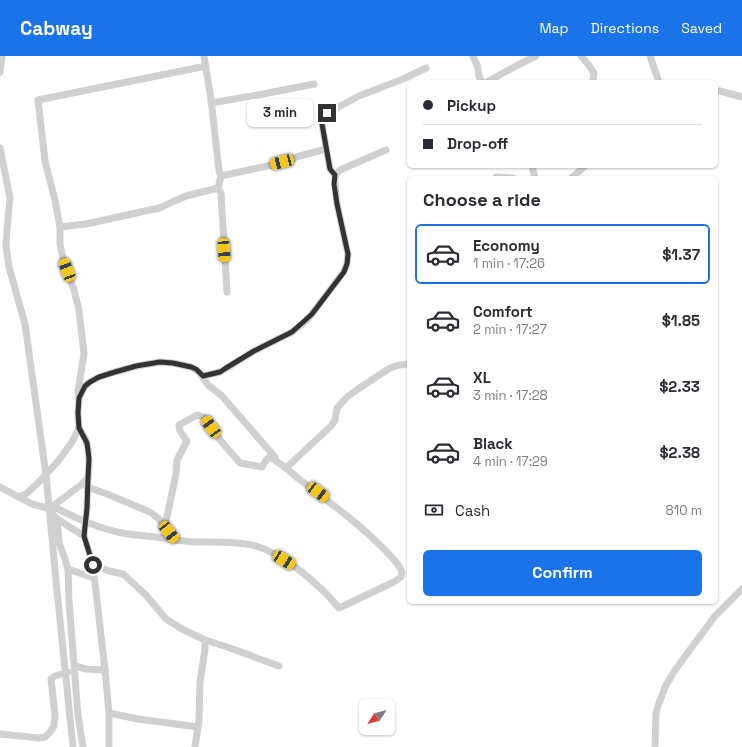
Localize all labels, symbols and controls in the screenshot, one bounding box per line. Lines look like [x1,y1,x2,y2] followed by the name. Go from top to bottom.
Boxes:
[20,16,93,41] text: Cabway
[539,19,569,37] text: Map
[591,19,659,37] text: Directions
[681,19,722,37] text: Saved
[447,96,496,115] text: Pickup
[247,99,313,127] callout: 3 min
[263,104,297,121] text: 3 min
[318,104,336,122] route end
[447,134,508,153] text: Drop-off
[269,153,295,171] car
[423,188,541,211] text: Choose a ride
[425,236,461,272] icon: car
[473,236,540,255] text: Economy
[217,238,231,262] car
[662,245,700,264] text: $1.37
[473,255,545,272] text: 1 min · 17:26
[57,257,77,283] car
[425,302,461,338] icon: car
[473,302,533,321] text: Comfort
[662,311,700,330] text: $1.85
[473,321,547,338] text: 2 min · 17:27
[425,368,461,404] icon: car
[473,368,491,387] text: XL
[659,377,700,396] text: $2.33
[473,387,548,404] text: 3 min · 17:28
[199,414,223,440] car
[425,434,461,470] icon: car
[473,434,513,453] text: Black
[659,443,700,462] text: $2.38
[473,453,548,470] text: 4 min · 17:29
[305,480,331,504] car
[423,499,445,521] icon: cash
[455,501,490,520] text: Cash
[666,502,702,519] text: 810 m
[157,519,181,545] car
[271,549,297,571] car
[423,550,702,596] button: Confirm
[84,556,102,574] route start
[359,699,395,735] north arrow
[359,699,395,735] map controls

